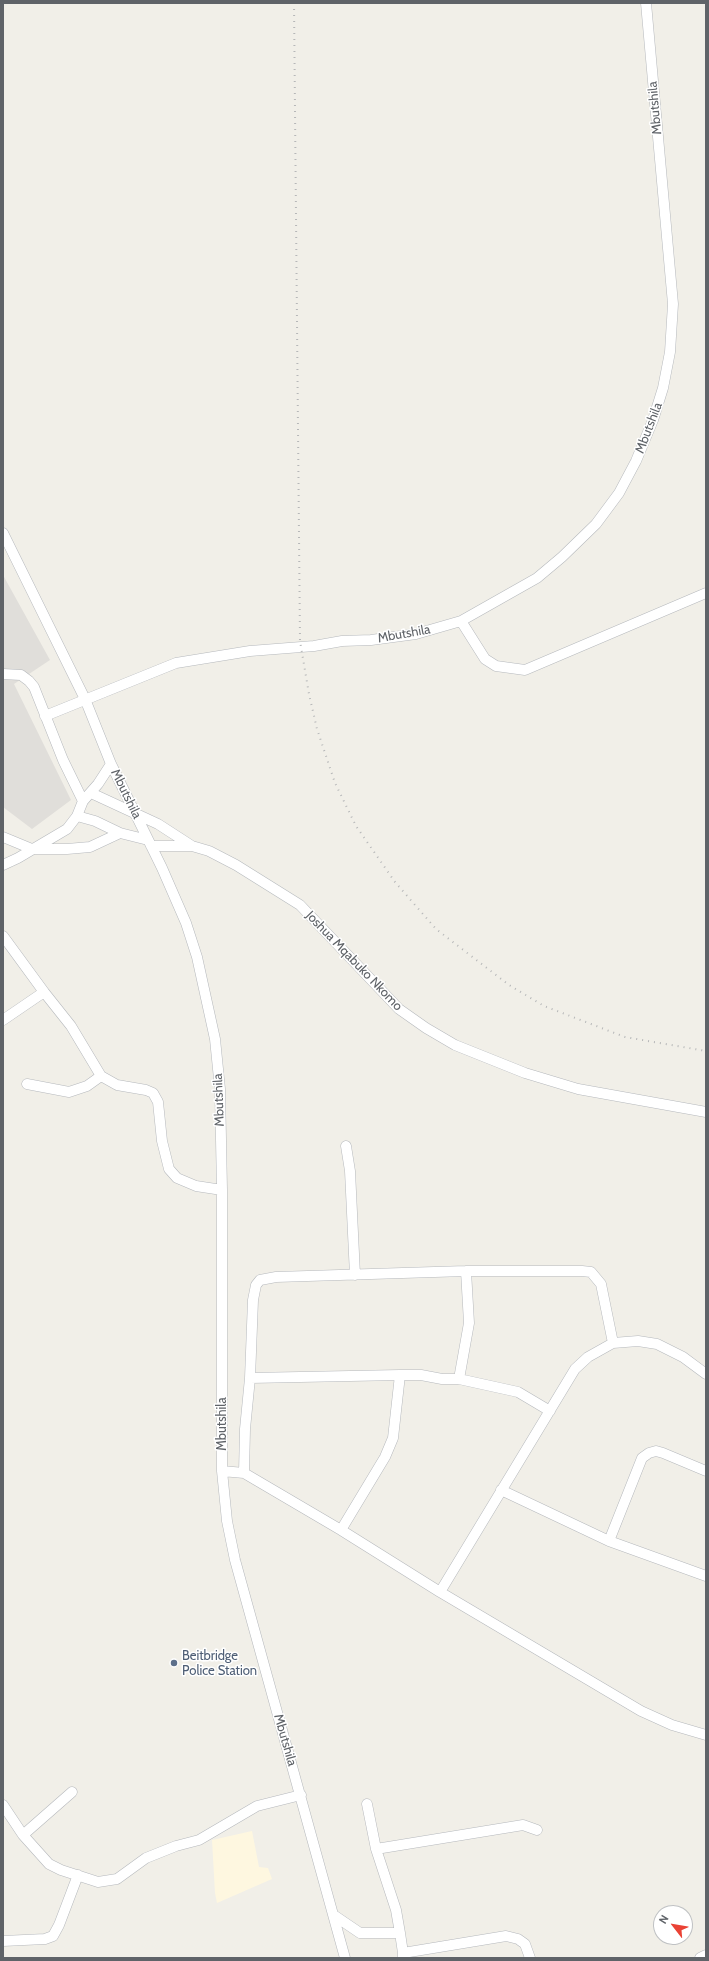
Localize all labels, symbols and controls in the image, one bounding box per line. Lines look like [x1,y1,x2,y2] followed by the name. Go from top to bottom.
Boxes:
[645,81,665,135] street label: Mbutshila
[632,400,666,456] street label: Mbutshila
[376,622,432,646] street label: Mbutshila
[107,767,145,821] street label: Mbutshila
[302,908,406,1014] street label: Joshua Mqabuko Nkomo
[210,1073,228,1127] street label: Mbutshila
[214,1397,230,1451] street label: Mbutshila
[182,1648,257,1679] place label: Beitbridge Police Station
[169,1658,179,1668] marker: Beitbridge Police Station
[270,1712,300,1768] street label: Mbutshila
[653,1905,693,1945] north arrow
[656,1912,672,1926] text: N

